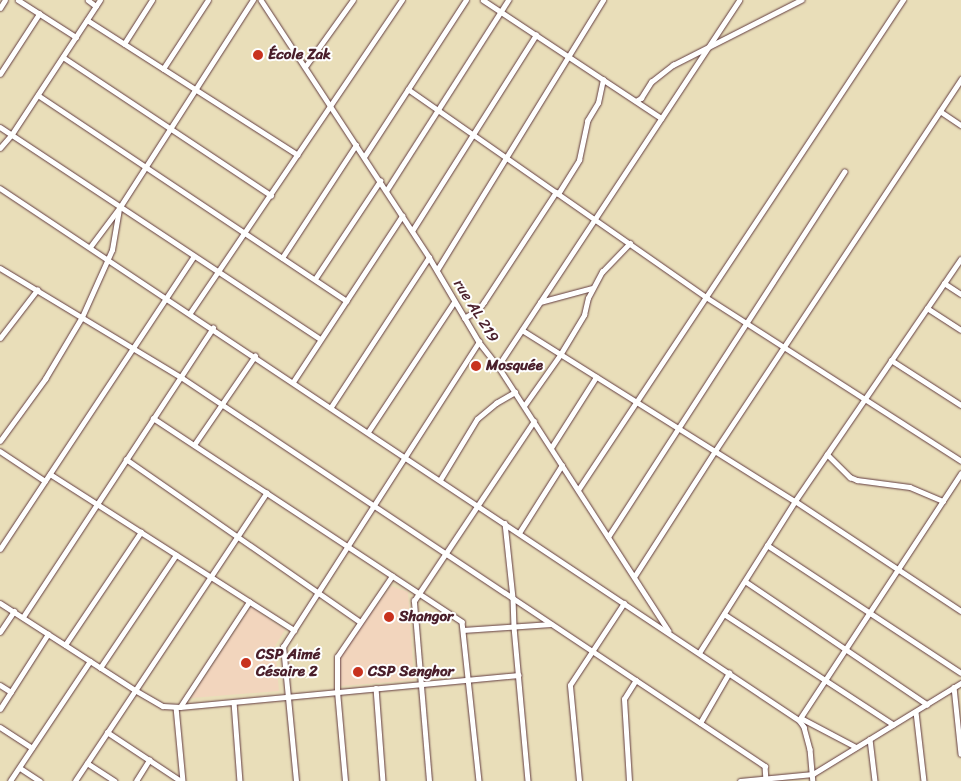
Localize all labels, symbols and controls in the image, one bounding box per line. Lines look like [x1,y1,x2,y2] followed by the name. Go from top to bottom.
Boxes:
[268,46,331,64] place label: École Zak
[252,49,264,61] marker: École Zak
[450,276,502,346] street label: rue AL 219
[486,357,543,375] place label: Mosquée
[470,360,482,372] marker: Mosquée
[399,608,453,626] place label: Shangor
[383,611,395,623] marker: Shangor
[256,645,320,680] place label: CSP Aimé Césaire 2
[240,657,252,669] marker: CSP Aimé Césaire 2
[368,663,454,681] place label: CSP Senghor
[352,666,364,678] marker: CSP Senghor

